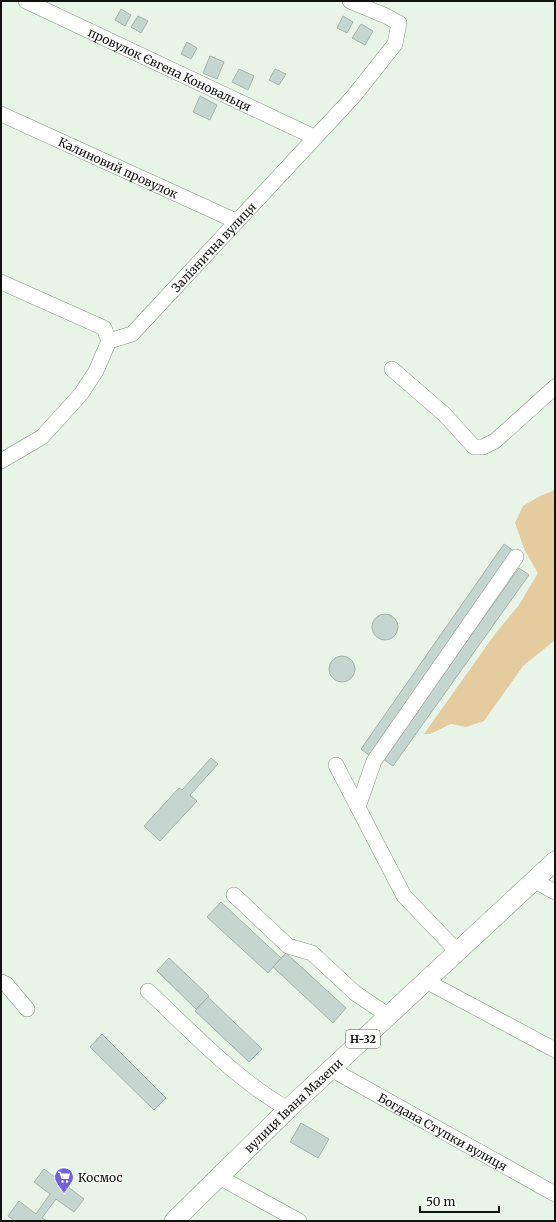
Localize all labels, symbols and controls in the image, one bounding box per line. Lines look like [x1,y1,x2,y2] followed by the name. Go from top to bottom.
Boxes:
[86,24,254,114] street label: провулок Євгена Коновальця
[56,134,181,201] street label: Калиновий провулок
[168,199,259,295] street label: Залізнична вулиця
[346,1030,380,1048] road number: Н-32
[241,1055,345,1156] street label: вулиця Івана Мазепи
[376,1089,510,1173] street label: Богдана Ступки вулиця
[53,1166,75,1194] supermarket icon: Космос
[78,1170,122,1185] place label: Космос
[420,1188,499,1214] scale bar
[426,1194,455,1209] text: 50 m

